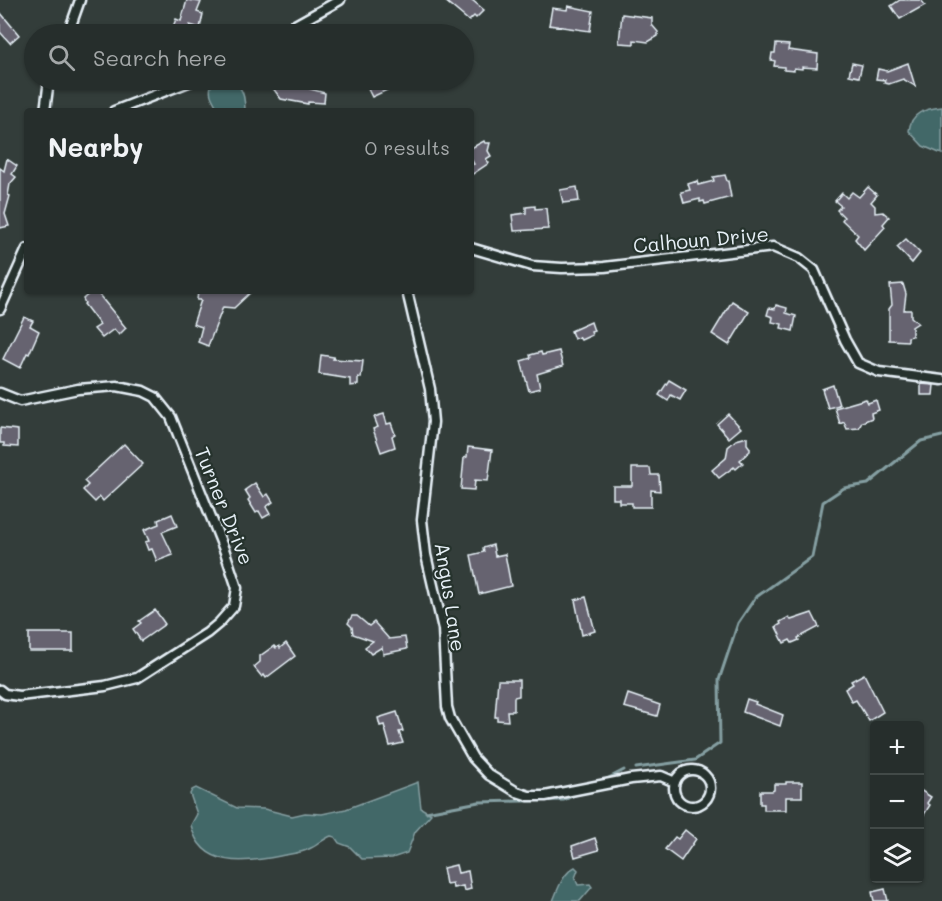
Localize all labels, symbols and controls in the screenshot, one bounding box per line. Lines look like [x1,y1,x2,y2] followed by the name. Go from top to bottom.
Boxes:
[24,24,474,90] search box
[45,41,78,74] icon: search
[93,43,227,72] text: Search here
[48,130,143,164] text: Nearby
[365,134,450,160] text: 0 results
[632,220,770,258] street label: Calhoun Drive
[189,443,260,568] street label: Turner Drive
[430,540,472,653] street label: Angus Lane
[870,721,924,883] map controls
[870,721,924,775] button: +
[870,775,924,829] button: −
[870,829,924,883] button: layers

